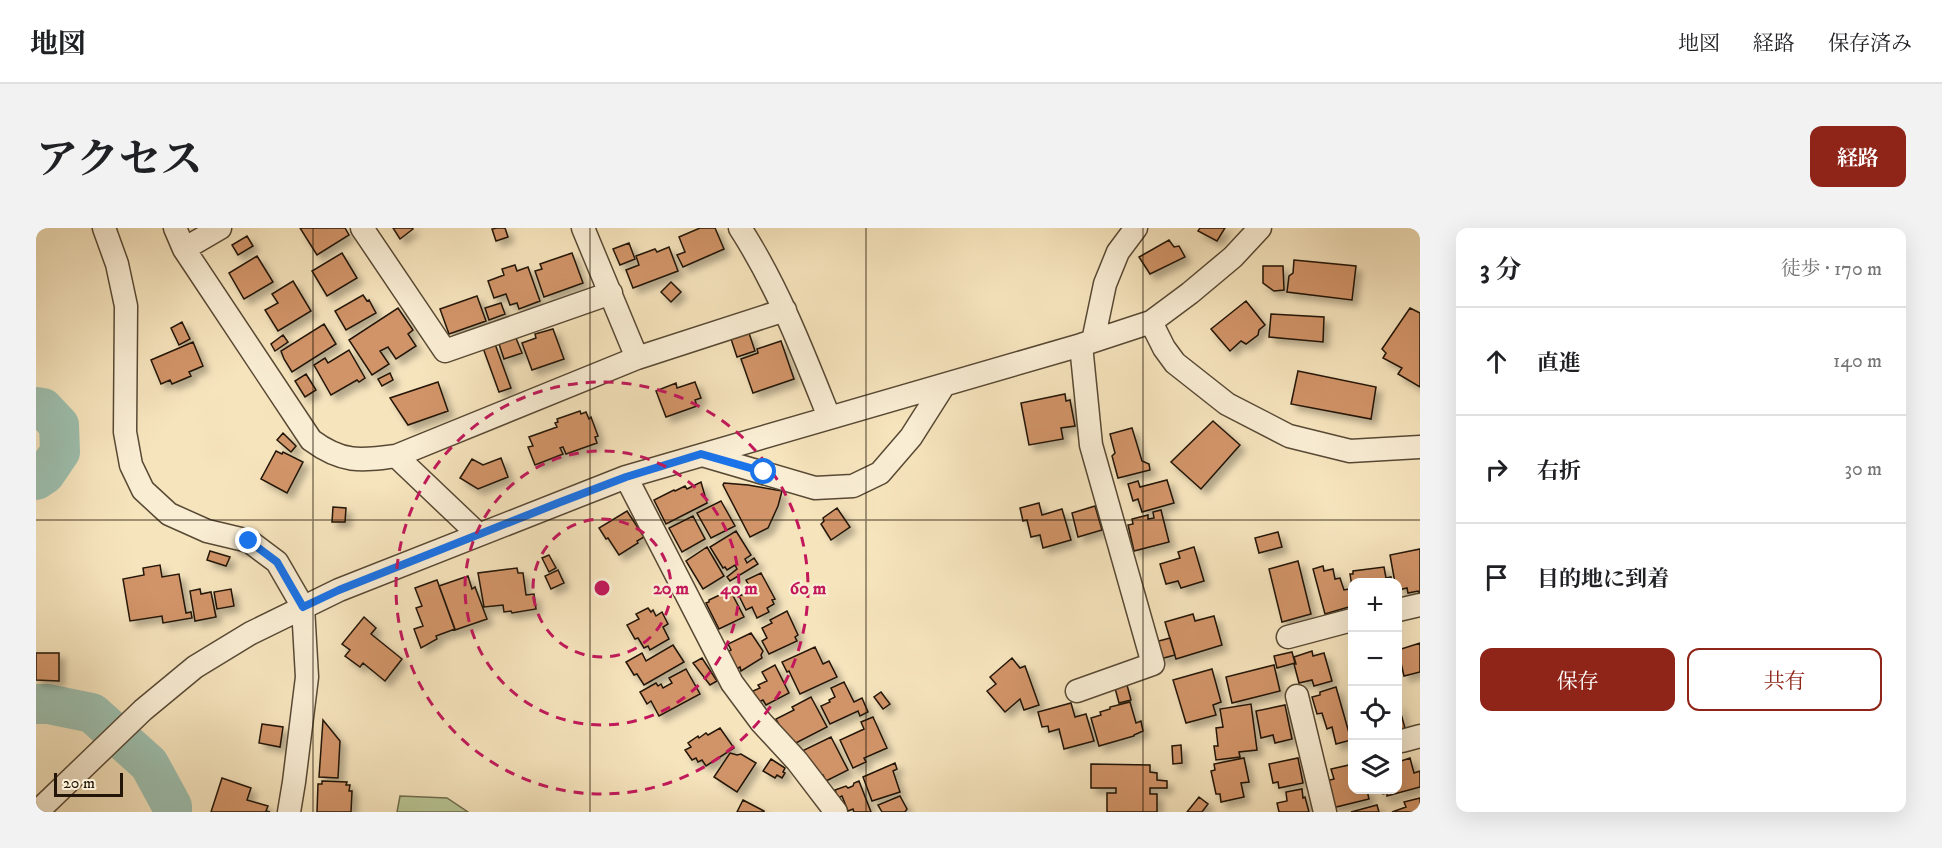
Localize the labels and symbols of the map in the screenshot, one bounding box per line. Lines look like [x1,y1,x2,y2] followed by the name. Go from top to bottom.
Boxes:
[750,458,776,484] route start
[235,527,261,553] route end
[592,578,612,598] centre of rings
[653,578,689,600] text: 20 m
[719,578,758,600] text: 40 m
[790,578,827,600] text: 60 m
[54,770,123,798] scale bar

